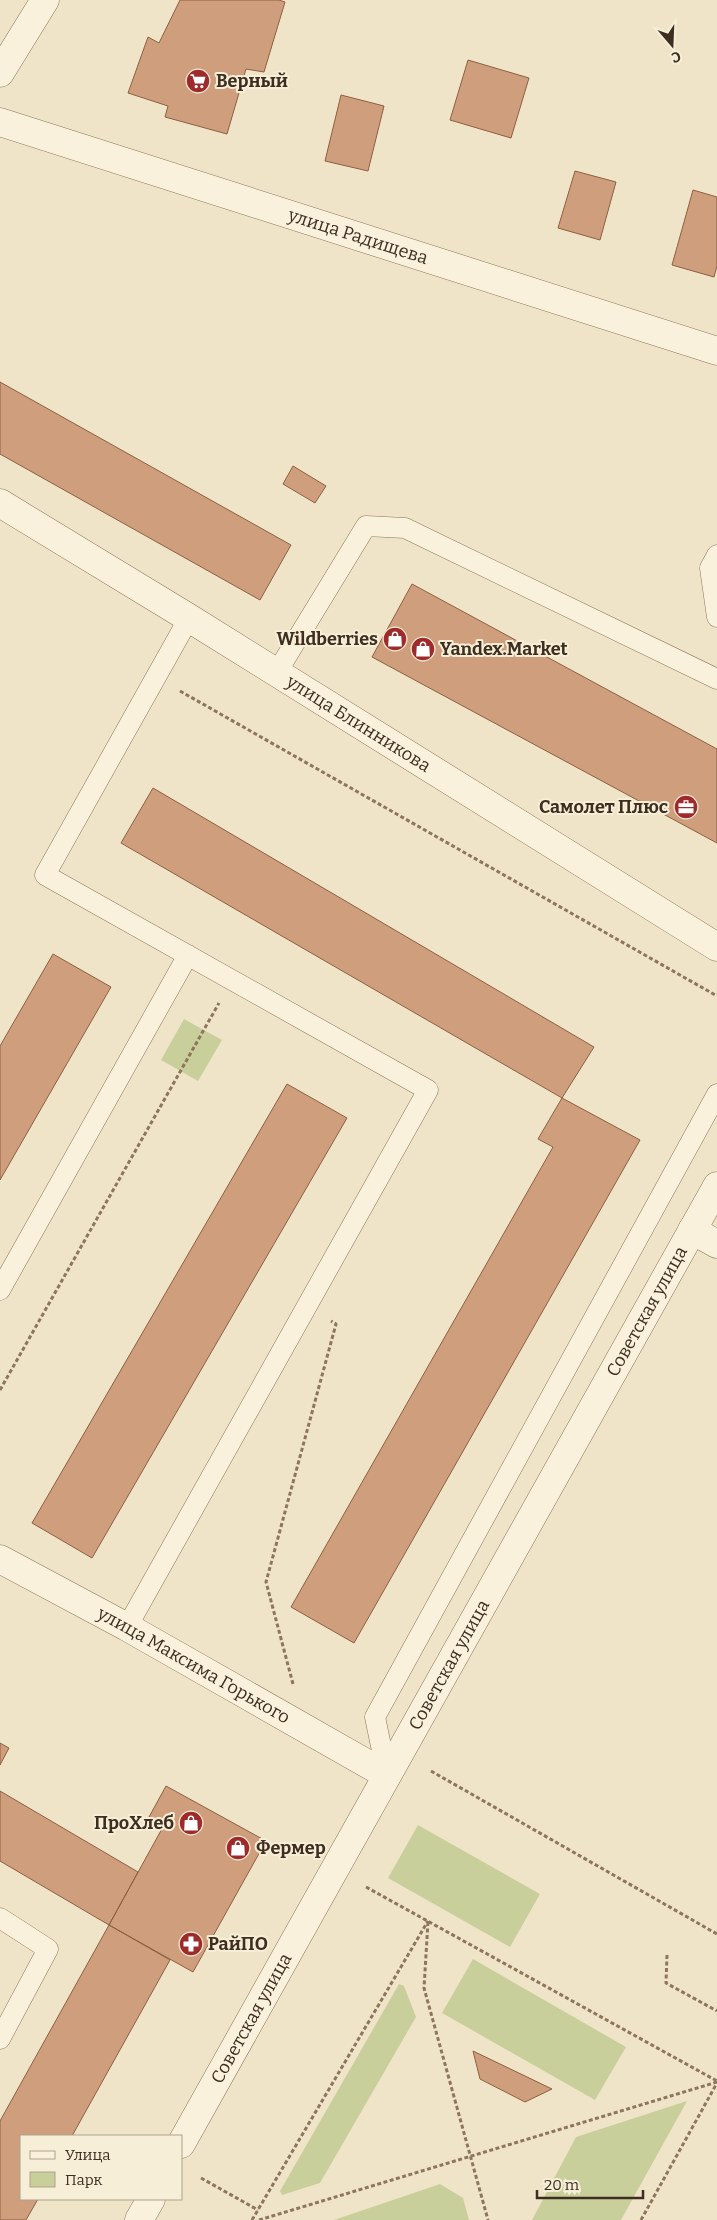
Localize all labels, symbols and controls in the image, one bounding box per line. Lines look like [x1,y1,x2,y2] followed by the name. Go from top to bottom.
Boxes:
[647,20,697,70] north arrow
[669,47,683,66] text: С
[185,68,211,94] supermarket icon: Верный
[216,70,288,92] place label: Верный
[285,203,431,269] street label: улица Радищева
[382,626,408,652] shop icon: Wildberries
[276,628,378,650] place label: Wildberries
[410,636,436,662] shop icon: Yandex.Market
[440,638,568,660] place label: Yandex.Market
[281,670,435,777] street label: улица Блинникова
[673,794,699,820] office icon: Самолет Плюс
[539,796,668,818] place label: Самолет Плюс
[602,1242,692,1380] street label: Советская улица
[404,1596,494,1734] street label: Советская улица
[93,1602,294,1728] street label: улица Максима Горького
[178,1810,204,1836] shop icon: ПроХлеб
[94,1812,174,1834] place label: ПроХлеб
[225,1835,251,1861] shop icon: Фермер
[256,1837,326,1859] place label: Фермер
[178,1931,204,1957] pharmacy icon: РайПО
[208,1933,268,1955] place label: РайПО
[206,1949,297,2087] street label: Советская улица
[20,2135,182,2200] legend
[65,2146,111,2164] text: Улица
[537,2168,643,2200] scale bar
[65,2171,103,2189] text: Парк
[544,2176,580,2194] text: 20 m

